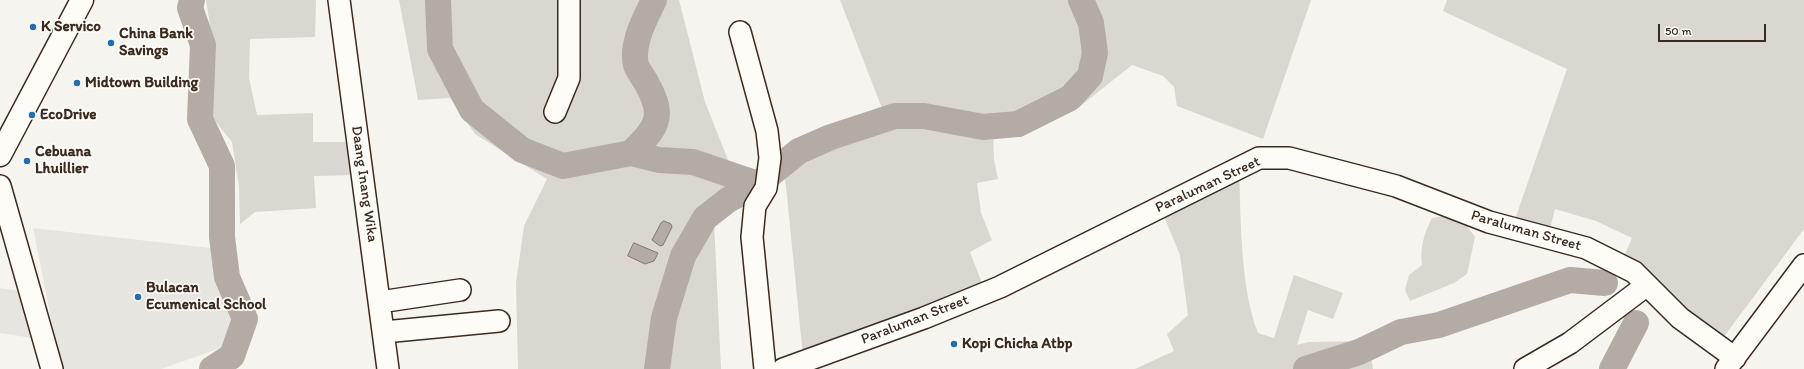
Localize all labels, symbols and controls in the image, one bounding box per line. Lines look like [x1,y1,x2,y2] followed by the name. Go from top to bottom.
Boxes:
[1660,16,1768,42] scale bar
[41,18,101,36] place label: K Servico
[28,22,38,32] marker: K Servico
[1665,24,1691,38] text: 50 m
[119,25,193,60] place label: China Bank Savings
[106,38,116,48] marker: China Bank Savings
[85,74,198,92] place label: Midtown Building
[72,78,82,88] marker: Midtown Building
[40,106,97,124] place label: EcoDrive
[27,110,37,120] marker: EcoDrive
[347,125,381,243] street label: Daang Inang Wika
[35,143,91,178] place label: Cebuana Lhuillier
[1153,153,1263,217] street label: Paraluman Street
[22,156,32,166] marker: Cebuana Lhuillier
[1469,207,1583,255] street label: Paraluman Street
[146,279,266,314] place label: Bulacan Ecumenical School
[859,291,971,349] street label: Paraluman Street
[133,292,143,302] marker: Bulacan Ecumenical School
[962,335,1072,353] place label: Kopi Chicha Atbp
[949,339,959,349] marker: Kopi Chicha Atbp

